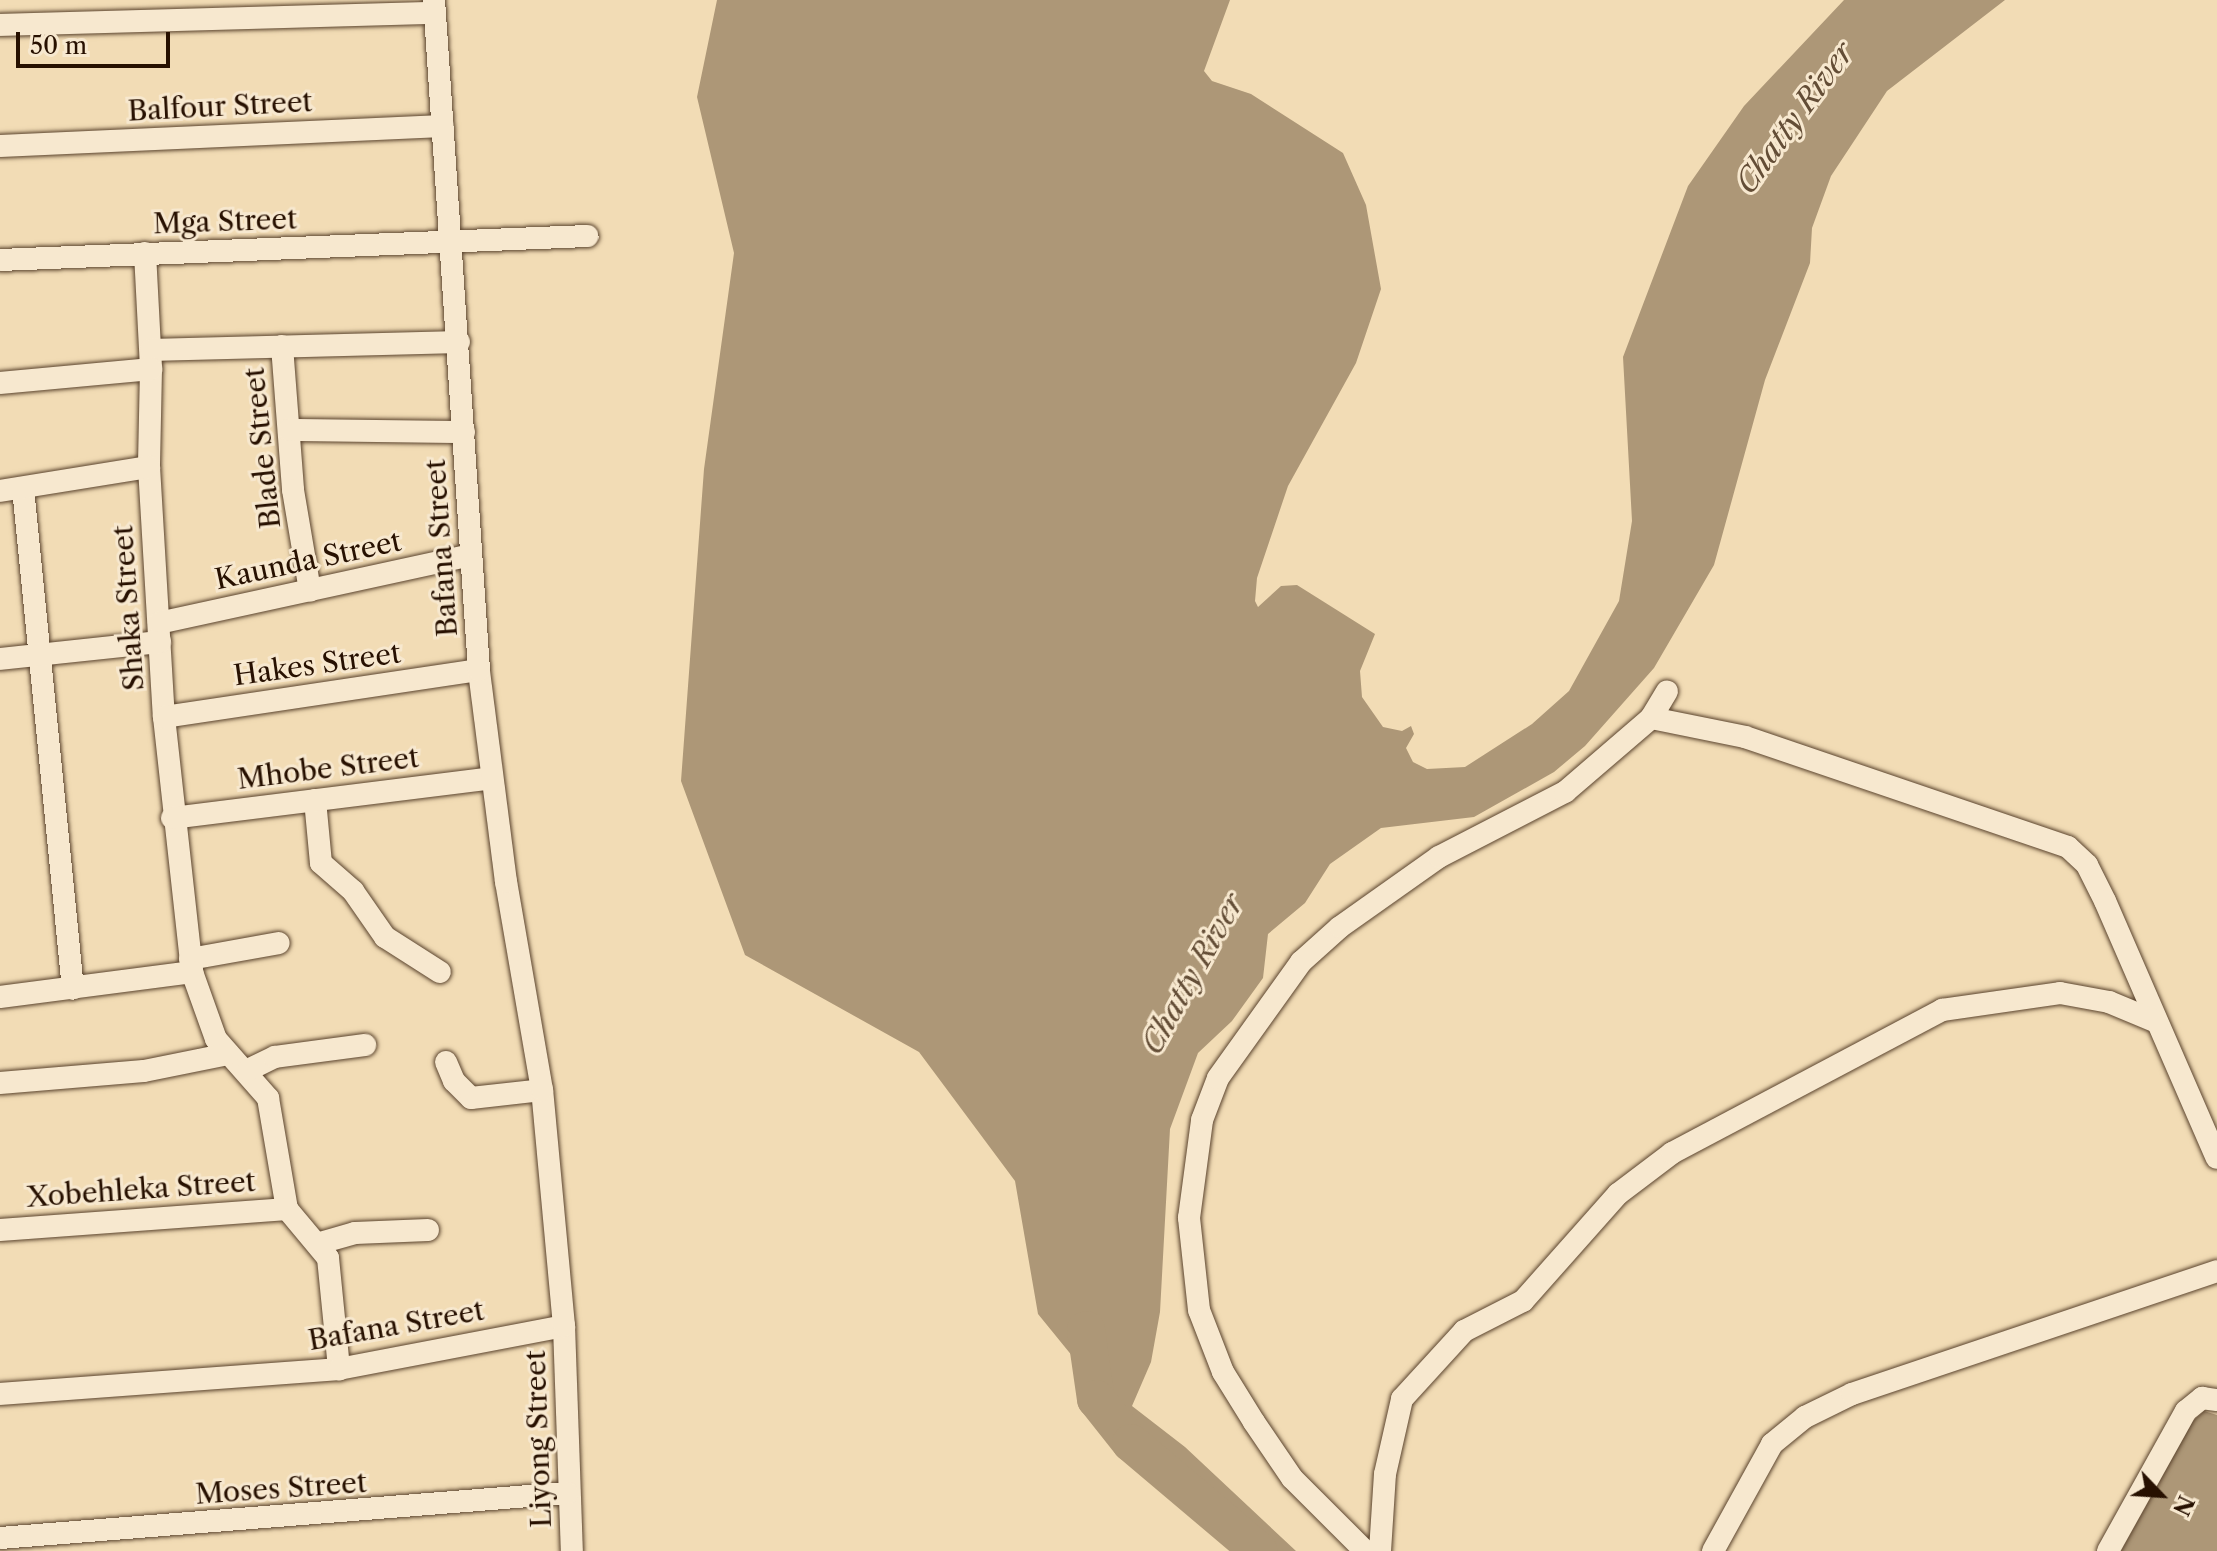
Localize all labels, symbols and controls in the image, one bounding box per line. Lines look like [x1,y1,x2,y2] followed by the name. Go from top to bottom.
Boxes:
[20,16,174,66] scale bar
[30,31,87,60] text: 50 m
[1728,36,1862,200] water label: Chatty River
[127,84,313,128] street label: Balfour Street
[152,202,298,240] street label: Mga Street
[237,366,287,530] street label: Blade Street
[418,458,464,638] street label: Bafana Street
[105,524,151,692] street label: Shaka Street
[212,524,404,596] street label: Kaunda Street
[231,636,403,692] street label: Hakes Street
[235,740,421,796] street label: Mhobe Street
[1134,888,1252,1060] water label: Chatty River
[25,1164,257,1214] street label: Xobehleka Street
[305,1293,487,1357] street label: Bafana Street
[518,1350,558,1528] street label: Liyong Street
[2121,1455,2201,1535] north arrow
[194,1465,368,1511] street label: Moses Street
[2167,1491,2199,1520] text: N

